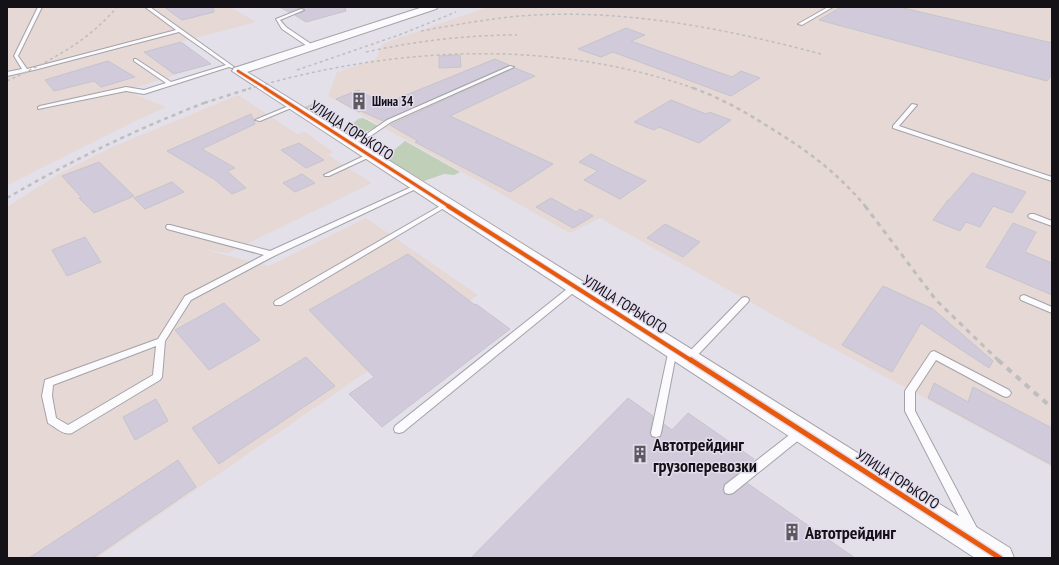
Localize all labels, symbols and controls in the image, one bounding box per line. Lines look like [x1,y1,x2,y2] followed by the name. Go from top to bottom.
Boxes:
[349,91,369,111] building icon: Шина 34
[372,93,414,110] place label: Шина 34
[307,96,397,164] street label: УЛИЦА ГОРЬКОГО
[579,271,671,337] street label: УЛИЦА ГОРЬКОГО
[652,433,757,477] place label: Автотрейдинг грузоперевозки
[630,444,650,464] building icon: Автотрейдинг грузоперевозки
[853,445,943,513] street label: УЛИЦА ГОРЬКОГО
[804,521,896,544] place label: Автотрейдинг
[782,522,802,542] building icon: Автотрейдинг

